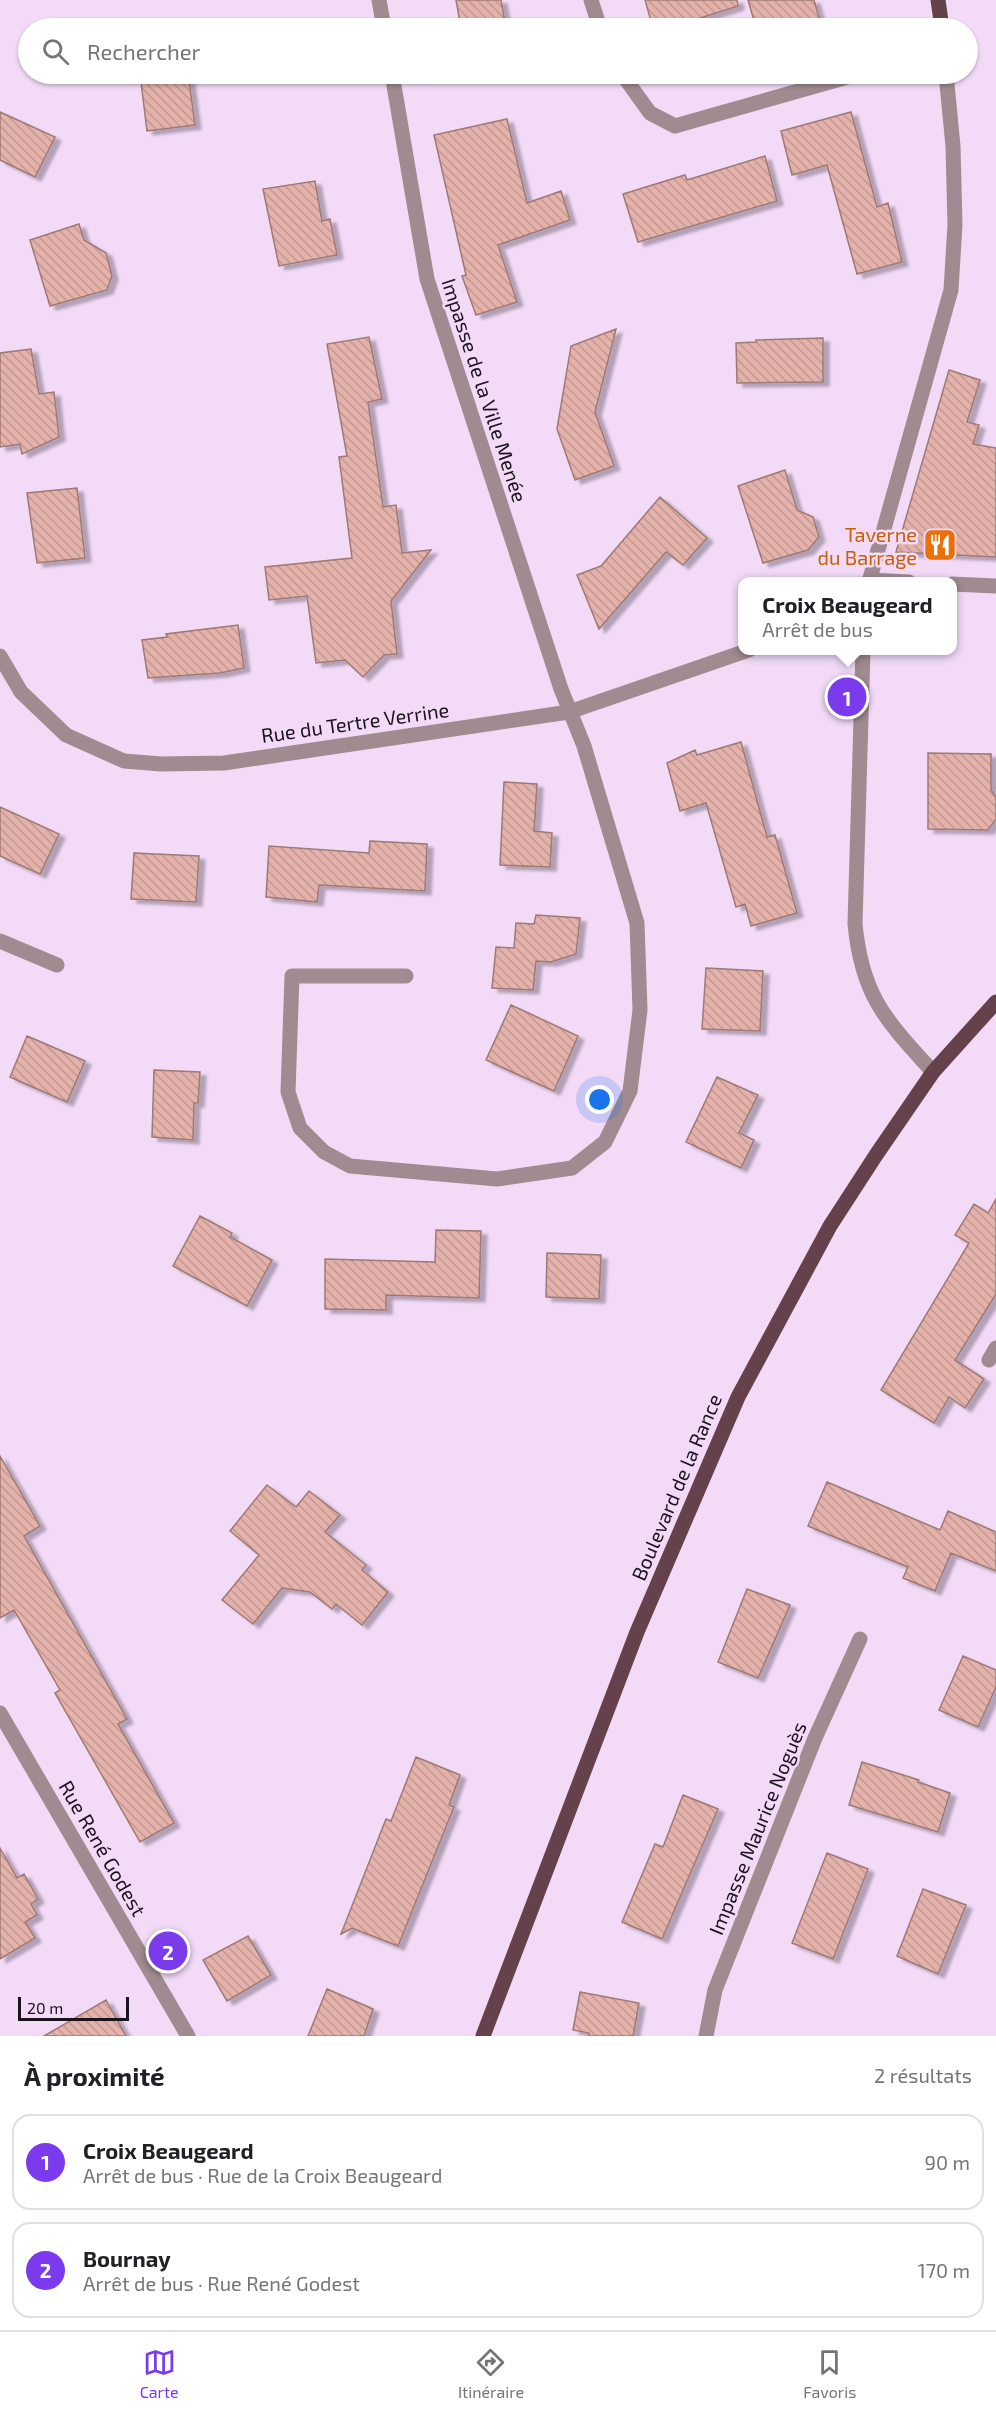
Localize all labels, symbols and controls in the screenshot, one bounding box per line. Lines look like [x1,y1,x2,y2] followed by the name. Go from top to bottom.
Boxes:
[18,18,978,84] search box
[39,35,72,68] icon: search
[87,38,200,64] text: Rechercher
[437,275,533,505] street label: Impasse de la Ville Menée
[817,522,917,569] place label: Taverne du Barrage
[922,527,958,563] restaurant icon: Taverne du Barrage
[738,577,957,655] popup
[762,591,933,617] text: Croix Beaugeard
[762,617,873,641] text: Arrêt de bus
[828,674,866,720] pin: 1
[259,697,451,747] street label: Rue du Tertre Verrine
[585,1085,614,1114] your location
[626,1390,726,1584] street label: Boulevard de la Rance
[703,1718,811,1938] street label: Impasse Maurice Noguès
[54,1776,152,1920] street label: Rue René Godest
[148,1928,188,1974] pin: 2
[18,1994,129,2022] scale bar
[27,1998,63,2017] text: 20 m
[24,2060,165,2091] text: À proximité
[874,2063,972,2087] text: 2 résultats
[83,2137,254,2163] text: Croix Beaugeard
[41,2150,50,2174] text: 1
[925,2150,970,2174] text: 90 m
[83,2163,442,2187] text: Arrêt de bus · Rue de la Croix Beaugeard
[83,2245,171,2271] text: Bournay
[40,2258,51,2282] text: 2
[918,2258,970,2282] text: 170 m
[83,2271,360,2295] text: Arrêt de bus · Rue René Godest
[140,2346,179,2401] tab: Carte
[458,2346,524,2401] tab: Itinéraire
[803,2346,856,2401] tab: Favoris

